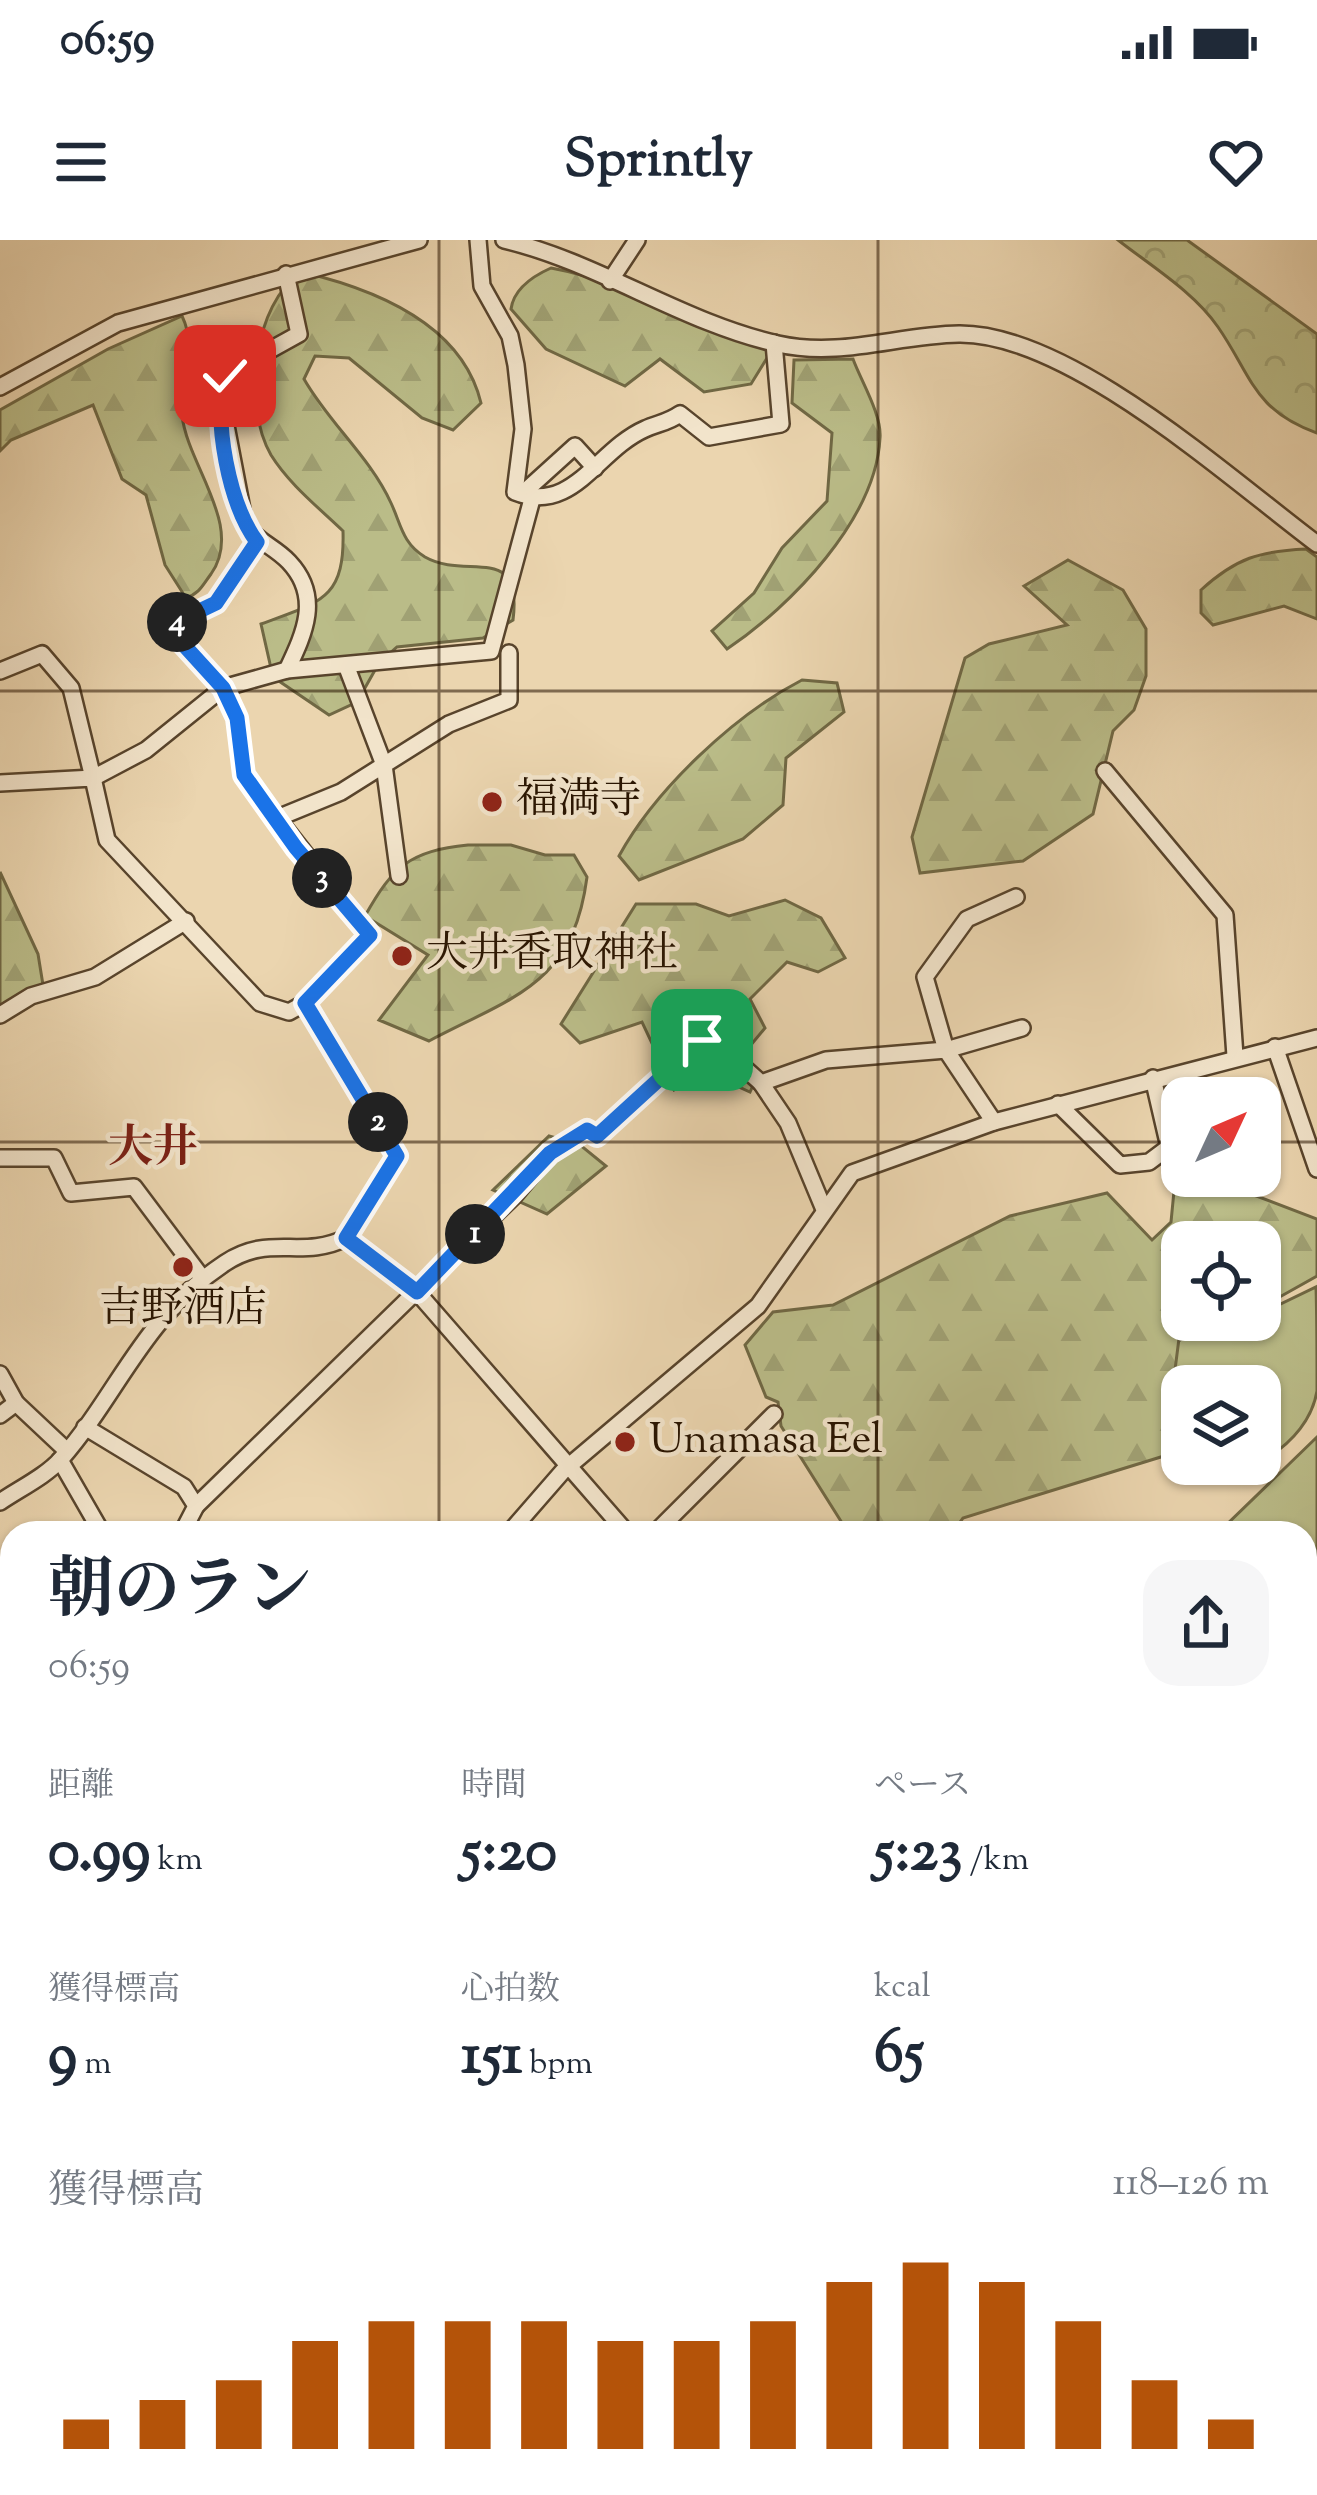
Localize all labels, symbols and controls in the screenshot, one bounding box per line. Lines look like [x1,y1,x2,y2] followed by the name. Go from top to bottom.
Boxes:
[60,10,155,75] text: 06:59
[564,123,753,201] text: Sprintly
[48,129,114,195] icon: menu
[1203,129,1269,195] icon: heart
[174,325,276,427] pin
[192,343,258,409] icon: check
[147,592,207,652] pin: 4
[169,598,185,646] text: 4
[516,772,642,832] place label: 福満寺
[479,789,505,815] marker: 福満寺
[292,848,352,908] pin: 3
[315,854,329,902] text: 3
[426,926,678,986] place label: 大井香取神社
[389,943,415,969] marker: 大井香取神社
[651,989,753,1091] pin
[669,1007,735,1073] icon: arrive
[1161,1077,1281,1197] north arrow
[1161,1077,1281,1485] map controls
[348,1092,408,1152] pin: 2
[370,1098,386,1146] text: 2
[108,1118,198,1183] district label: 大井
[445,1204,505,1264] pin: 1
[469,1210,481,1258] text: 1
[1161,1221,1281,1341] button: locate
[170,1254,196,1280] marker: 吉野酒店
[99,1281,267,1341] place label: 吉野酒店
[1161,1365,1281,1485] button: layers
[649,1412,883,1472] place label: Unamasa Eel
[612,1429,638,1455] marker: Unamasa Eel
[48,1547,312,1642] text: 朝のラン
[1143,1560,1269,1686] button: share
[48,1640,130,1696] text: 06:59
[48,1763,114,1811] text: 距離
[461,1763,527,1811] text: 時間
[874,1763,971,1811] text: ペース
[48,1811,150,1898] text: 0.99
[461,1811,557,1898] text: 5:20
[874,1811,962,1898] text: 5:23
[150,1837,203,1885] text: km
[962,1837,1029,1885] text: /km
[874,1964,931,2012] text: kcal
[48,1967,180,2015] text: 獲得標高
[461,1967,560,2015] text: 心拍数
[874,2012,924,2099] text: 65
[48,2015,77,2102] text: 9
[461,2015,522,2102] text: 151
[77,2041,112,2089] text: m
[522,2041,593,2089] text: bpm
[1112,2157,1269,2213] text: 118–126 m
[48,2165,204,2221] text: 獲得標高

